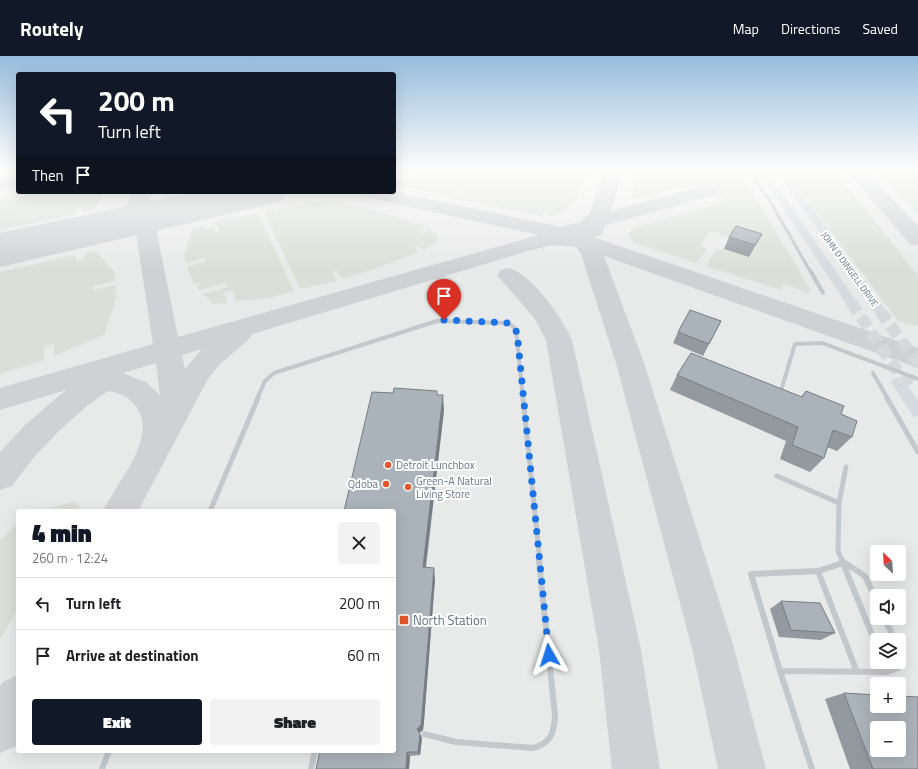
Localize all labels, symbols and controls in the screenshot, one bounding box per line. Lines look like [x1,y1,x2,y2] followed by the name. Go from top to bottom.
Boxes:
[20,14,83,43] text: Routely
[733,18,759,39] text: Map
[781,18,840,39] text: Directions
[862,18,898,39] text: Saved
[98,79,175,122] text: 200 m
[32,88,84,140] icon: left
[98,118,161,145] text: Turn left
[32,164,64,187] text: Then
[72,164,94,186] icon: arrive
[818,229,882,309] street label: JOHN D DINGELL DRIVE
[427,279,461,320] pin
[433,285,455,307] icon: arrive
[396,457,475,473] place label: Detroit Lunchbox
[383,460,393,470] marker: Detroit Lunchbox
[416,473,492,502] place label: Green-A Natural Living Store
[348,476,378,492] place label: Qdoba
[381,479,391,489] marker: Qdoba
[403,482,413,492] marker: Green-A Natural Living Store
[32,515,92,551] text: 4 min
[338,522,380,564] button: close
[870,545,906,581] north arrow
[870,545,906,757] map controls
[32,548,108,568] text: 260 m · 12:24
[870,589,906,625] button: sound
[66,592,121,615] text: Turn left
[339,592,380,615] text: 200 m
[32,593,54,615] icon: left
[413,610,487,630] place label: North Station
[398,614,410,626] marker: North Station
[870,633,906,669] button: layers
[528,634,570,676] position arrow
[66,644,199,667] text: Arrive at destination
[347,644,380,667] text: 60 m
[32,645,54,667] icon: arrive
[870,677,906,713] button: +
[32,699,202,745] button: Exit
[210,699,380,745] button: Share
[870,721,906,757] button: −

